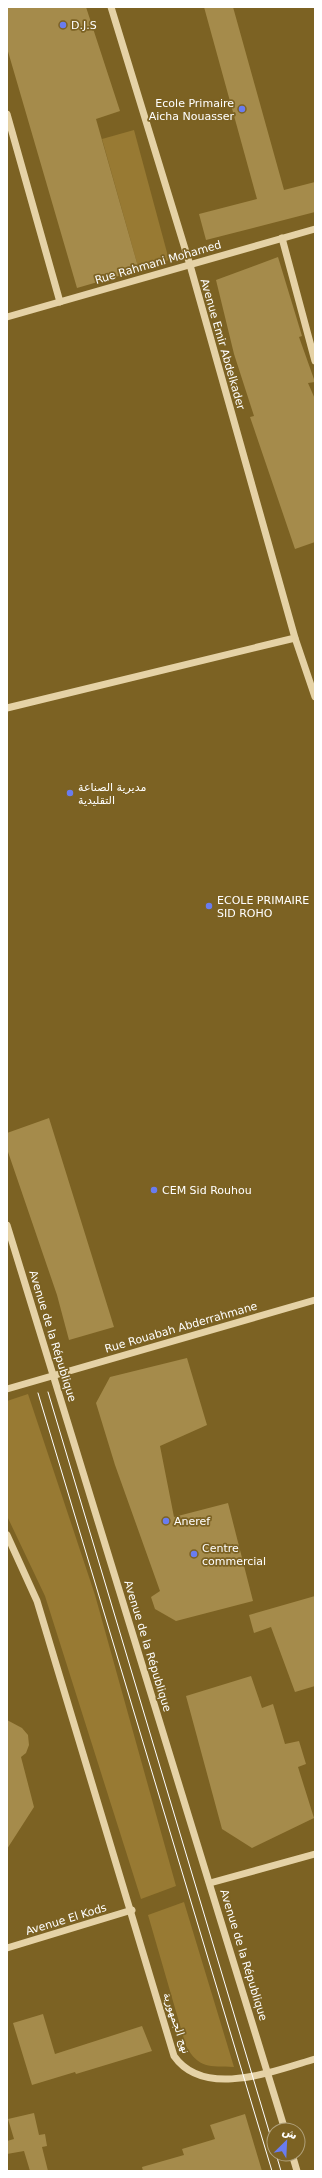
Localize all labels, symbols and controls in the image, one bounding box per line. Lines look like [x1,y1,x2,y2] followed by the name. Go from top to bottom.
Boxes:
[71,19,97,32] place label: D.J.S
[58,20,68,30] marker: D.J.S
[149,97,234,123] place label: Ecole Primaire Aicha Nouasser
[237,104,247,114] marker: Ecole Primaire Aicha Nouasser
[93,238,223,287] street label: Rue Rahmani Mohamed
[198,277,248,412] street label: Avenue Emir Abdelkader
[78,781,146,807] place label: مديرية الصناعة التقليدية
[65,788,75,798] marker: مديرية الصناعة التقليدية
[217,894,309,920] place label: ECOLE PRIMAIRE SID ROHO
[204,901,214,911] marker: ECOLE PRIMAIRE SID ROHO
[162,1184,252,1197] place label: CEM Sid Rouhou
[149,1185,159,1195] marker: CEM Sid Rouhou
[26,1269,79,1404] street label: Avenue de la République
[103,1299,259,1356] street label: Rue Rouabah Abderrahmane
[174,1515,211,1528] place label: Aneref
[161,1516,171,1526] marker: Aneref
[202,1542,266,1568] place label: Centre commercial
[189,1549,199,1559] marker: Centre commercial
[121,1579,174,1714] street label: Avenue de la République
[217,1888,270,2023] street label: Avenue de la République
[24,1901,108,1938] street label: Avenue El Kods
[161,1991,193,2055] street label: نهج الجمهورية
[266,2122,306,2162] north arrow
[280,2124,299,2142] text: ش

